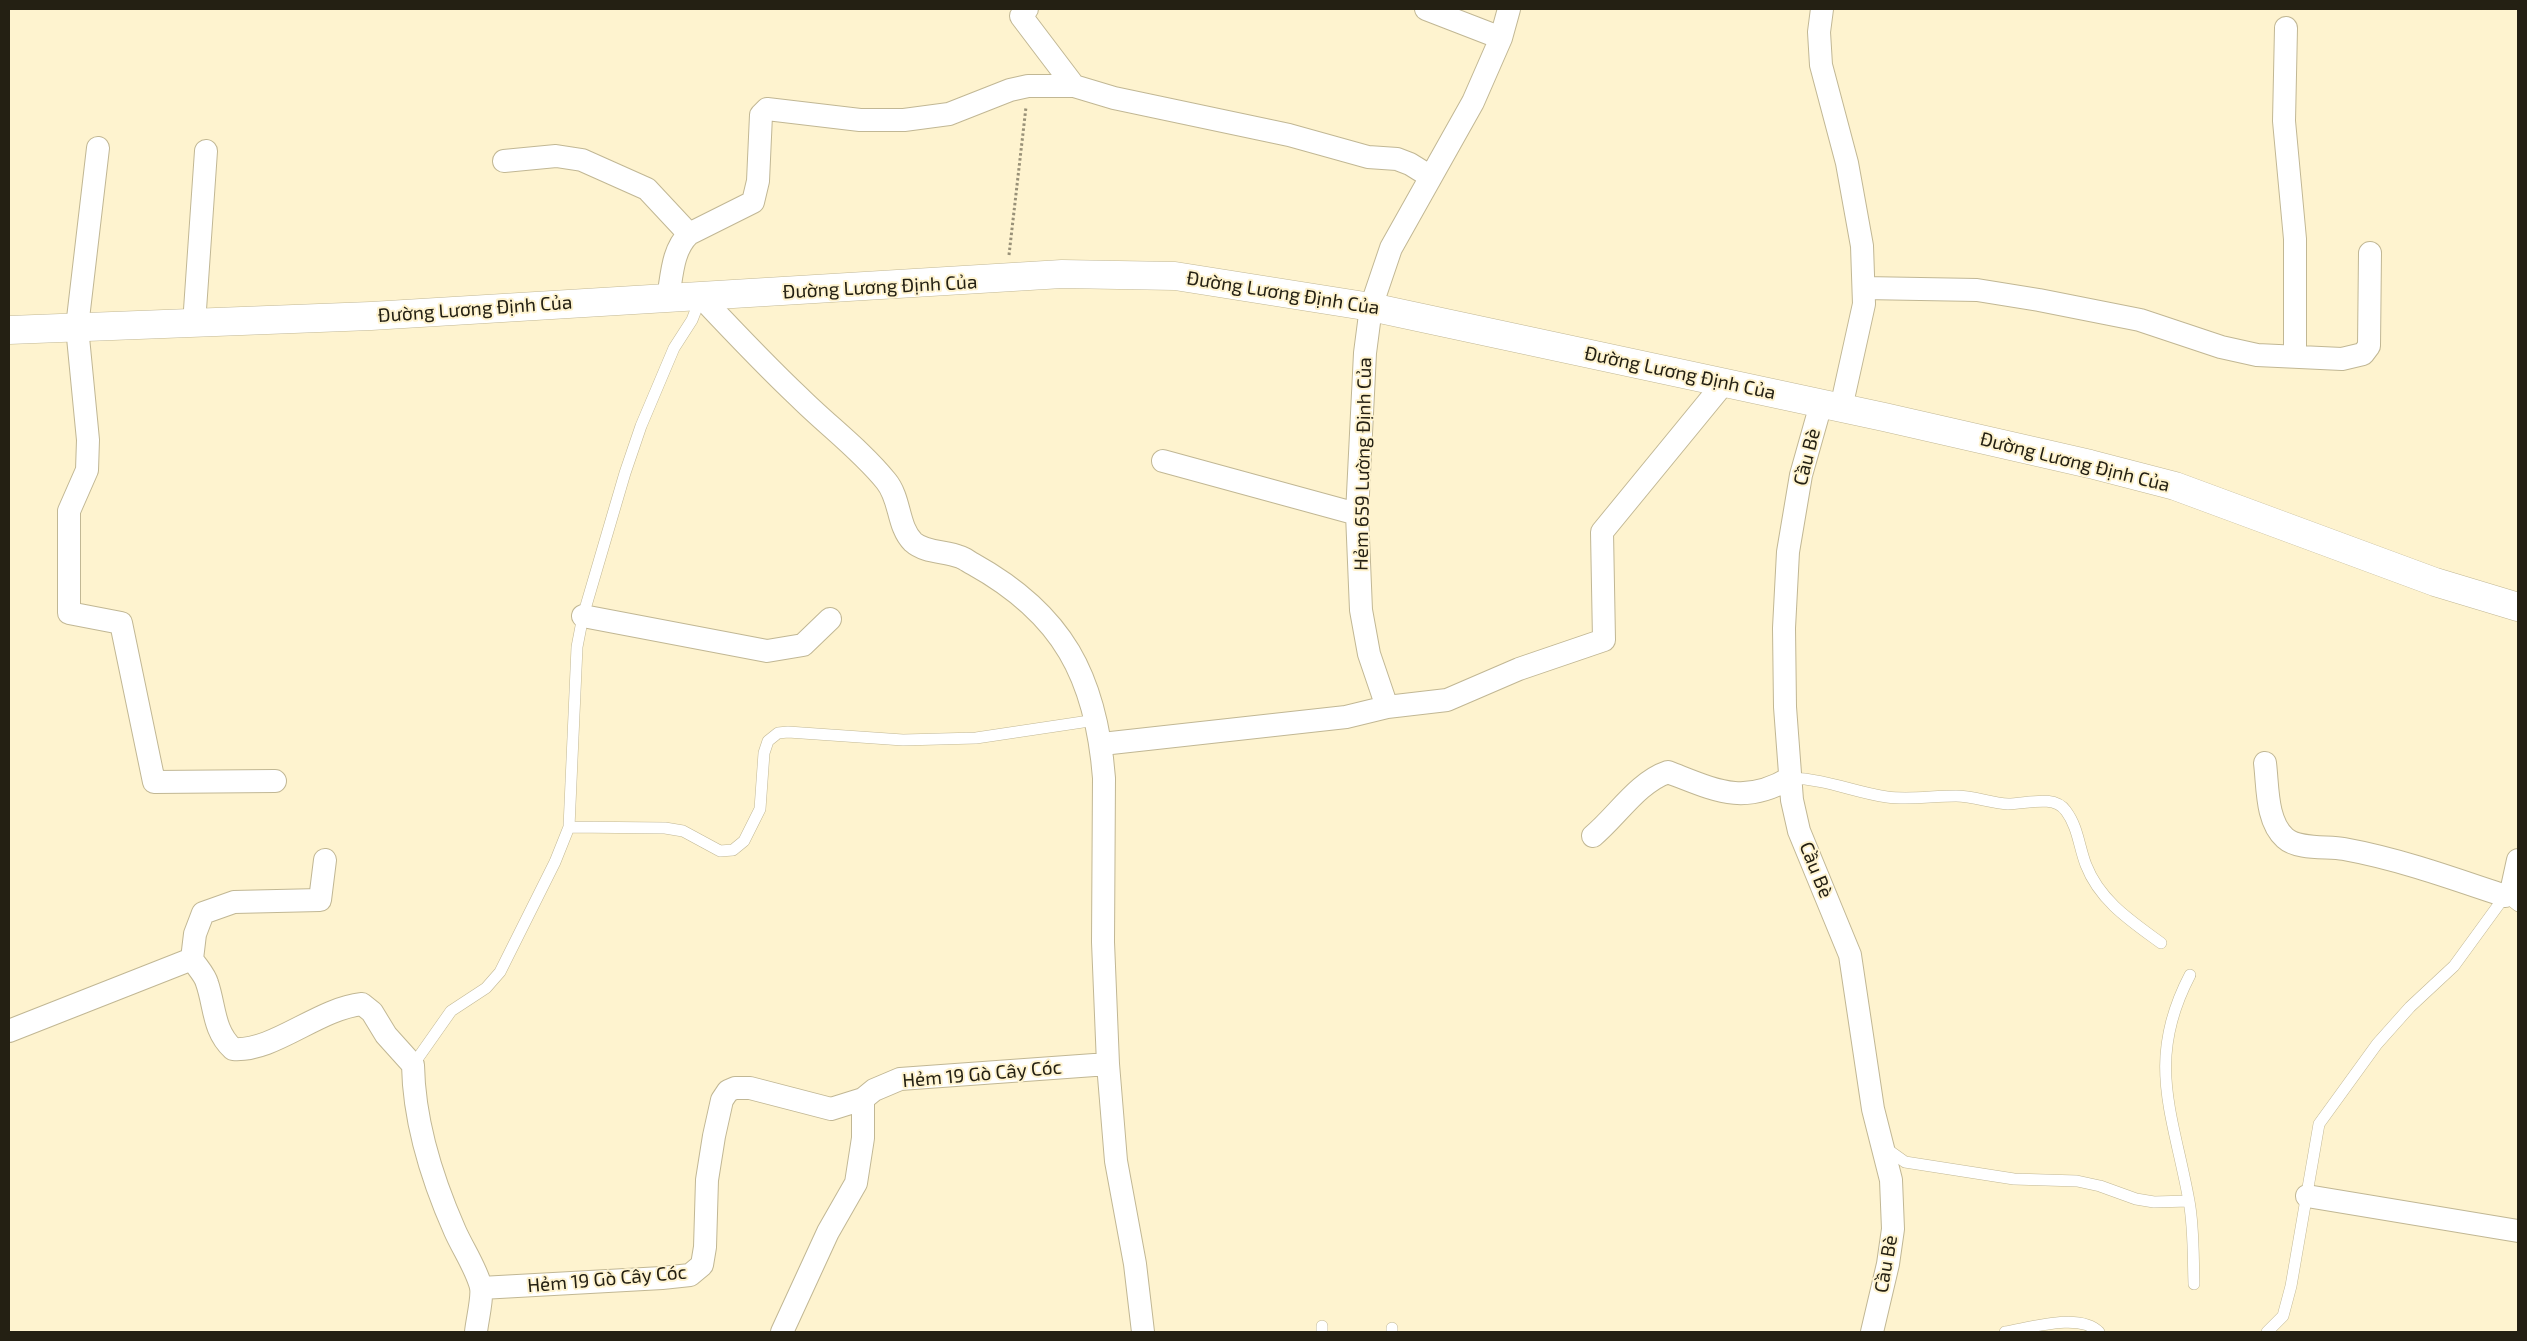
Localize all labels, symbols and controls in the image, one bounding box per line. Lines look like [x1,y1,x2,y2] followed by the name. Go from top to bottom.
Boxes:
[1185,267,1381,319] street label: Đường Lương Định Của
[782,271,978,303] street label: Đường Lương Định Của
[377,291,573,327] street label: Đường Lương Định Của
[1582,342,1778,404] street label: Đường Lương Định Của
[1350,357,1376,571] street label: Hẻm 659 Lường Định Của
[1789,426,1825,488] street label: Cầu Bè
[1978,427,2172,497] street label: Đường Lương Định Của
[1795,839,1837,901] street label: Cầu Bè
[901,1056,1063,1092] street label: Hẻm 19 Gò Cây Cóc
[1870,1233,1902,1295] street label: Cầu Bè
[526,1261,688,1297] street label: Hẻm 19 Gò Cây Cóc

